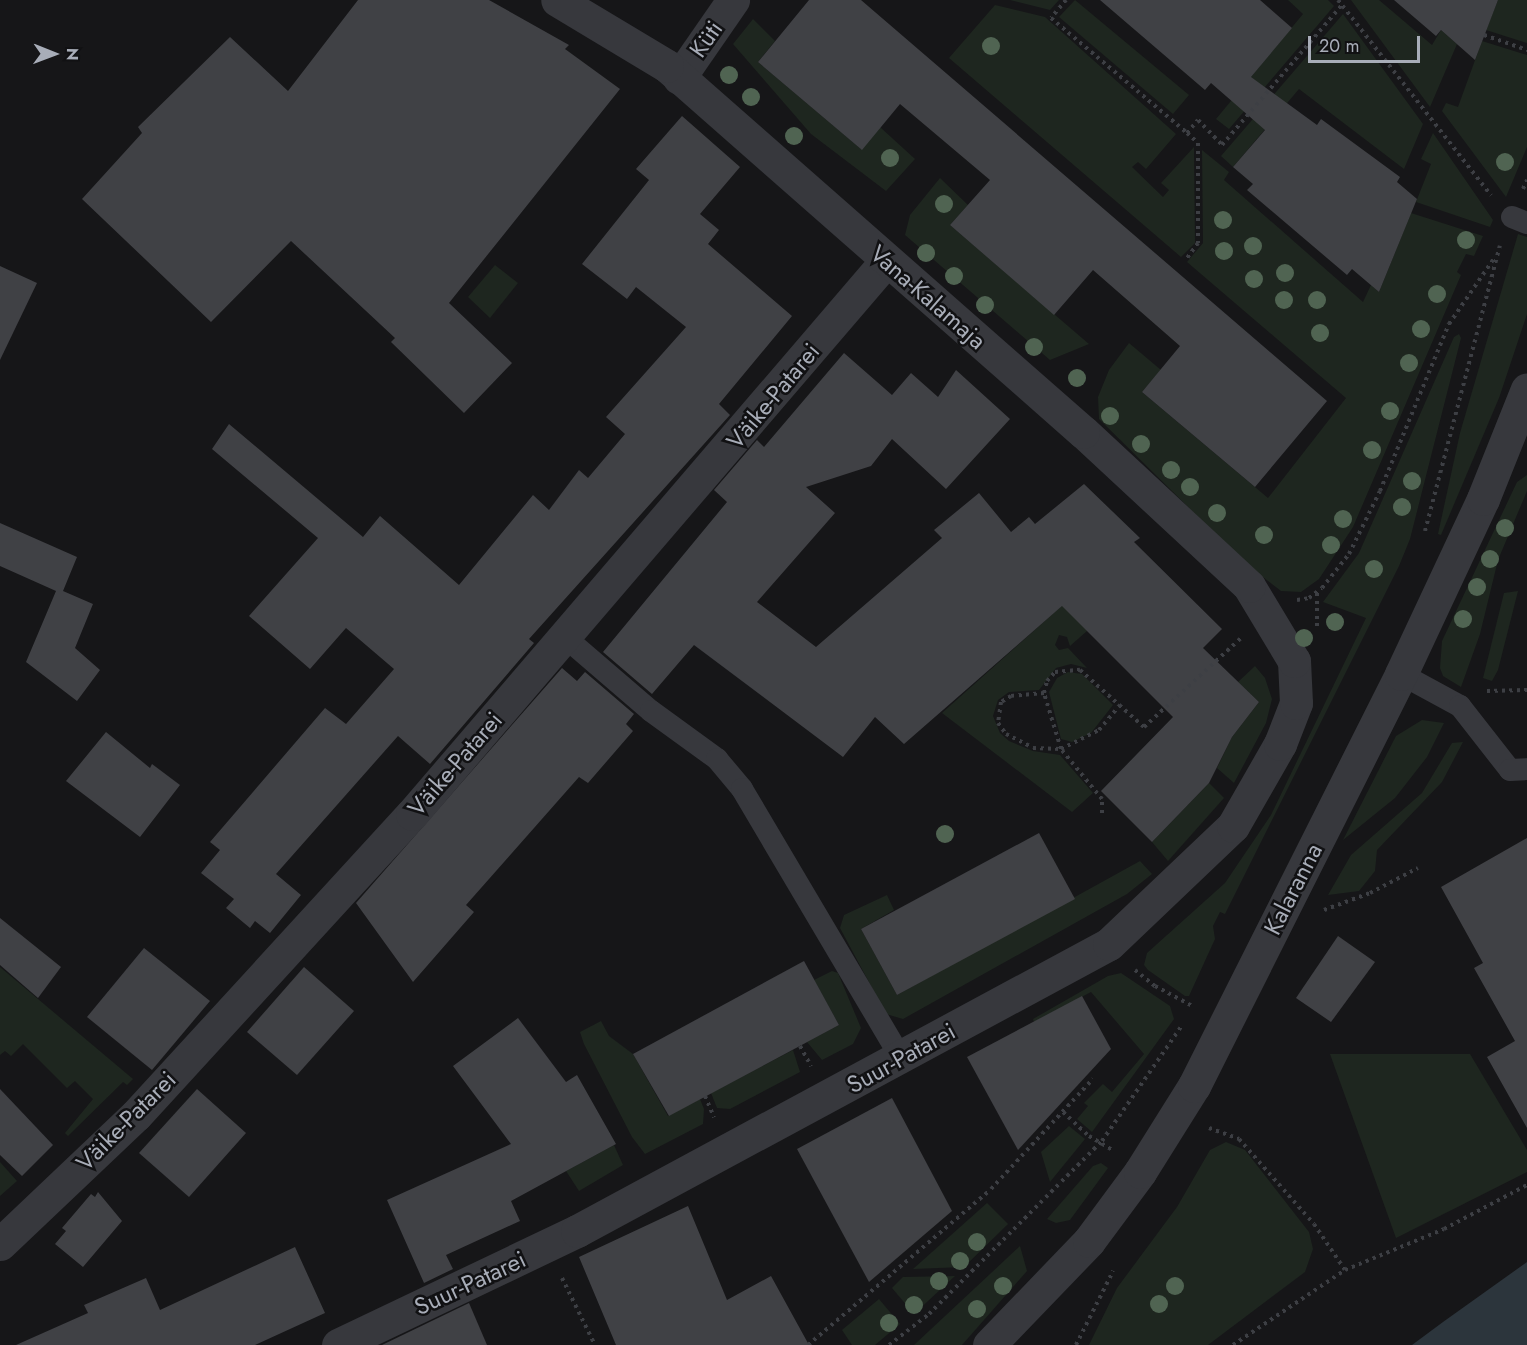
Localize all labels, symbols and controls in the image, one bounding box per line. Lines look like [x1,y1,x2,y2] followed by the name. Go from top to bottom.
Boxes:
[683,15,729,63] street label: Küti
[24,24,84,84] north arrow
[1311,24,1424,62] scale bar
[1319,33,1359,59] text: 20 m
[61,48,84,61] text: N
[864,239,992,355] street label: Vana-Kalamaja
[720,337,826,455] street label: Väike-Patarei
[402,706,508,822] street label: Väike-Patarei
[1258,838,1328,940] street label: Kalaranna
[842,1016,960,1100] street label: Suur-Patarei
[70,1065,182,1177] street label: Väike-Patarei
[410,1245,530,1321] street label: Suur-Patarei

